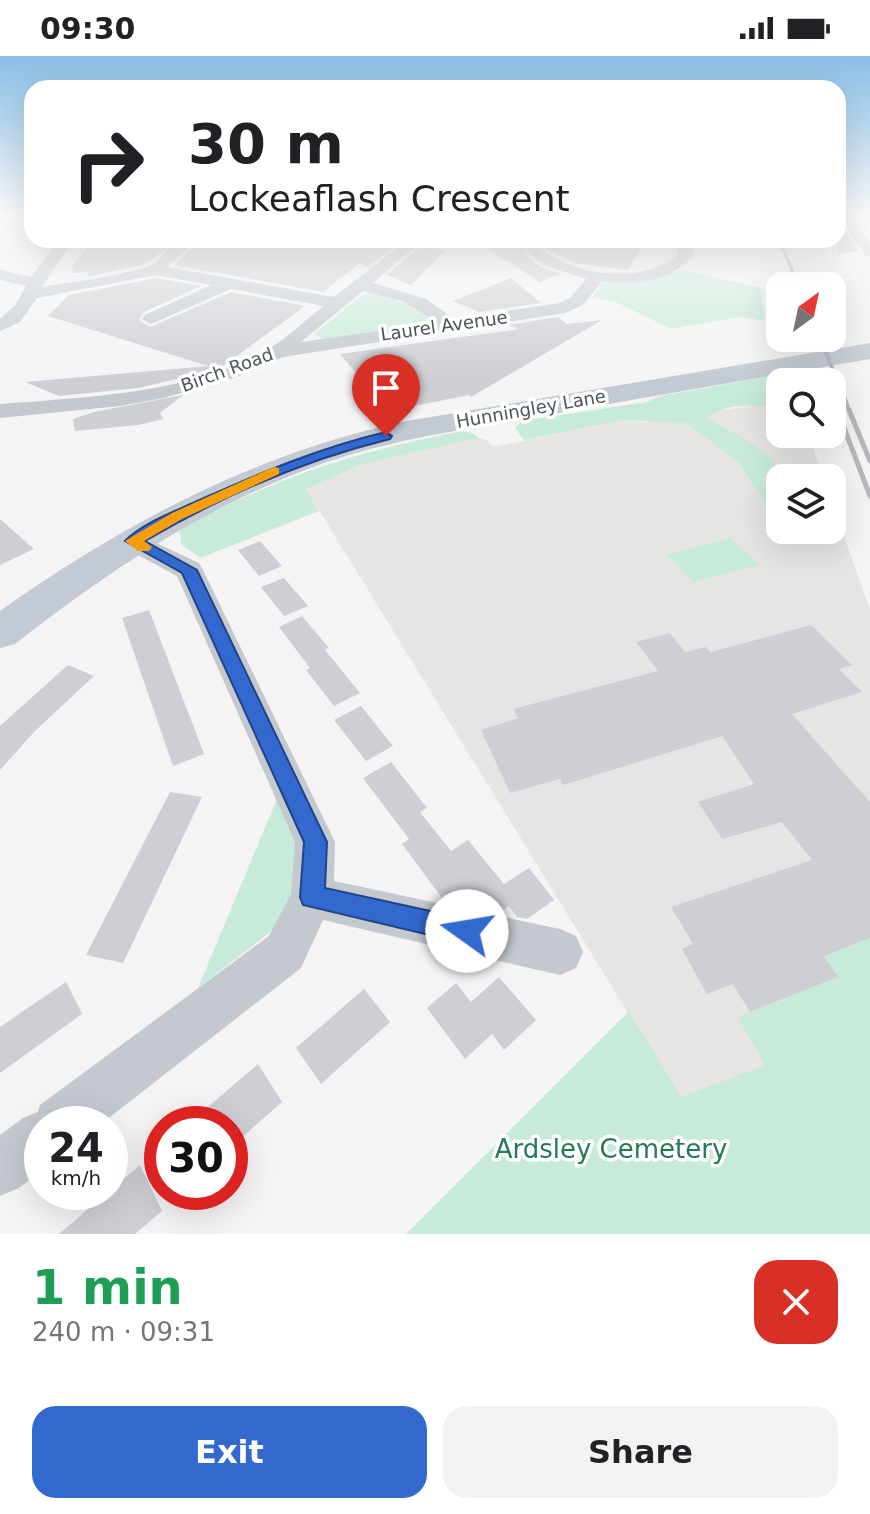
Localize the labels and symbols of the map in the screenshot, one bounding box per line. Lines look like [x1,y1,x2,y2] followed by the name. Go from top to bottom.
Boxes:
[766,272,846,352] north arrow
[379,306,509,345] street label: Laurel Avenue
[178,343,276,396] street label: Birch Road
[352,354,420,436] pin
[454,385,607,432] street label: Hunningley Lane
[425,889,509,973] position arrow
[144,1106,248,1210] speed limit sign: 30
[495,1134,727,1164] park label: Ardsley Cemetery

